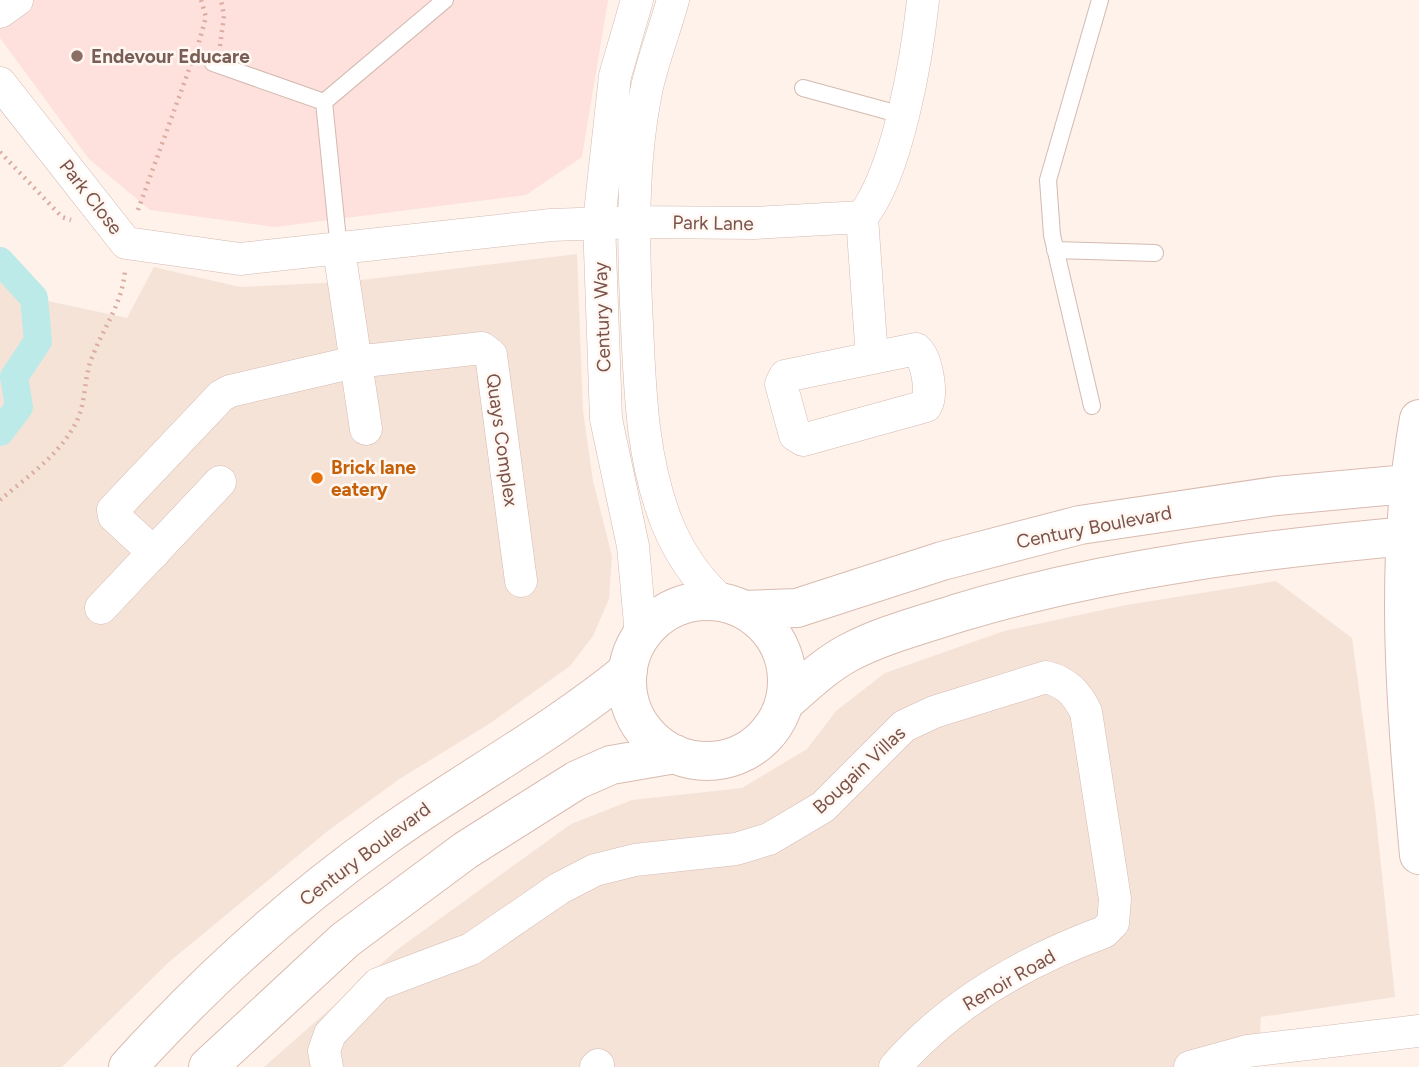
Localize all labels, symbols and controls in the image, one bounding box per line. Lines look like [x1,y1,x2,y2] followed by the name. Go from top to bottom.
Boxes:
[91,45,250,68] place label: Endevour Educare
[69,48,85,64] marker: Endevour Educare
[55,155,127,239] street label: Park Close
[672,211,754,235] street label: Park Lane
[589,261,615,373] street label: Century Way
[481,372,523,508] street label: Quays Complex
[331,456,417,501] place label: Brick lane eatery
[309,470,325,486] marker: Brick lane eatery
[1014,501,1174,553] street label: Century Boulevard
[808,721,910,819] street label: Bougain Villas
[295,797,435,911] street label: Century Boulevard
[959,944,1059,1016] street label: Renoir Road

